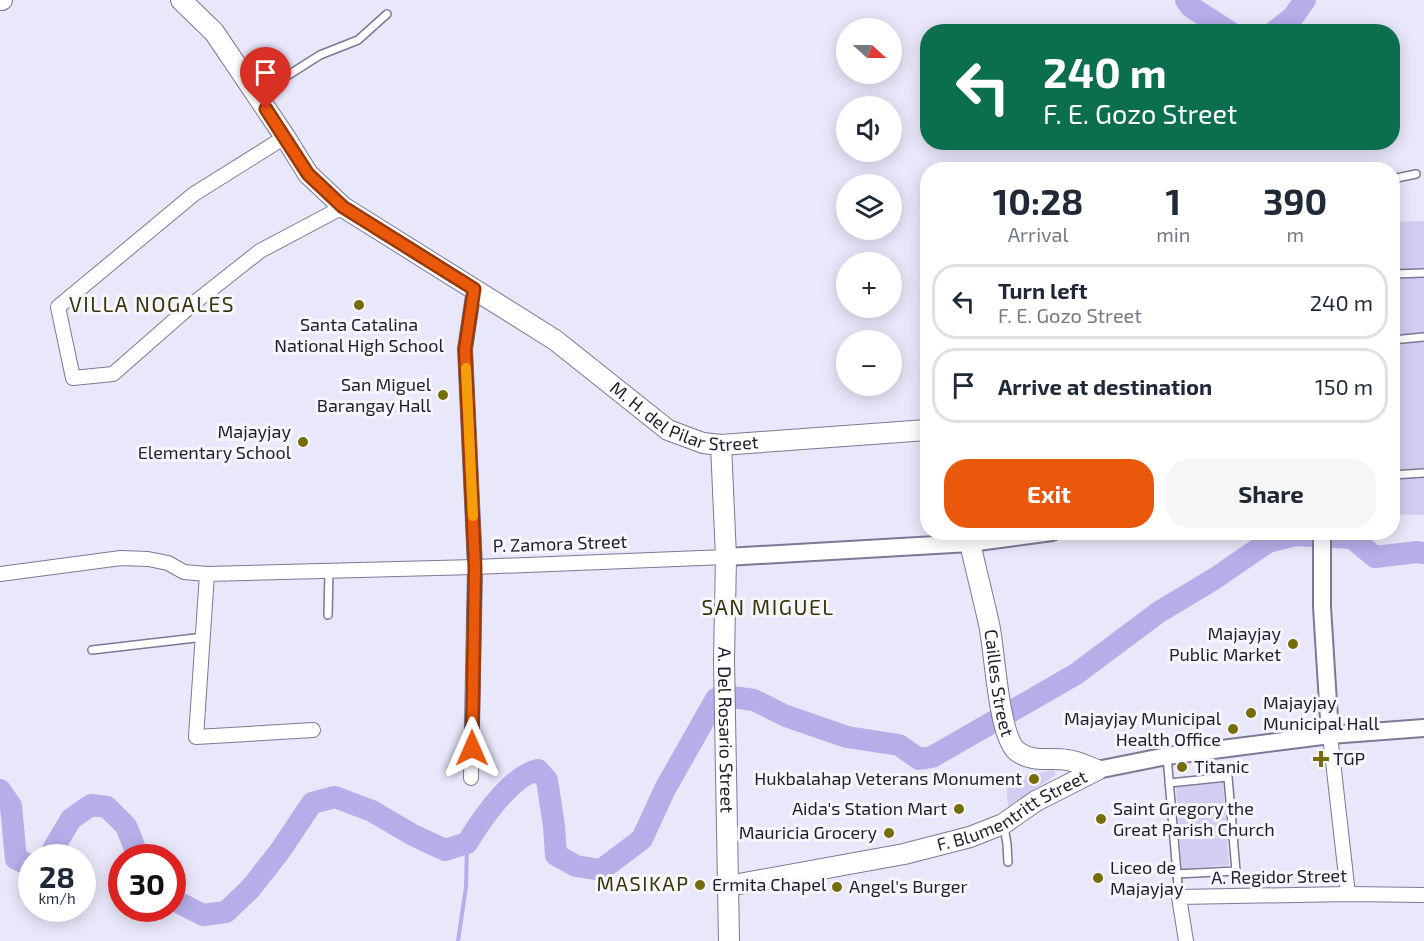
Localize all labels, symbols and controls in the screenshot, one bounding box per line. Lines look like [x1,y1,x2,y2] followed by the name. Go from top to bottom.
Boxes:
[836,18,902,84] north arrow
[836,18,902,396] map controls
[1043,46,1167,96] text: 240 m
[240,47,291,109] pin
[944,48,1022,126] icon: left
[249,56,282,89] icon: arrive
[836,96,902,162] button: sound
[1043,97,1237,129] text: F. E. Gozo Street
[836,174,902,240] button: layers
[993,179,1084,222] text: 10:28
[1165,179,1181,222] text: 1
[1263,179,1327,222] text: 390
[1008,222,1069,246] text: Arrival
[1156,222,1190,246] text: min
[1286,222,1304,246] text: m
[836,252,902,318] button: +
[998,277,1087,303] text: Turn left
[947,285,980,318] icon: left
[1310,289,1373,315] text: 240 m
[69,291,235,316] district label: VILLA NOGALES
[352,298,366,312] marker: Santa Catalina National High School
[998,303,1142,327] text: F. E. Gozo Street
[274,313,444,356] place label: Santa Catalina National High School
[836,330,902,396] button: −
[947,369,980,402] icon: arrive
[317,373,432,416] place label: San Miguel Barangay Hall
[998,373,1212,399] text: Arrive at destination
[1315,373,1373,399] text: 150 m
[606,376,759,455] street label: M. H. del Pilar Street
[436,388,450,402] marker: San Miguel Barangay Hall
[138,420,292,463] place label: Majayjay Elementary School
[296,435,310,449] marker: Majayjay Elementary School
[944,459,1154,528] button: Exit
[1166,459,1376,528] button: Share
[492,530,628,556] street label: P. Zamora Street
[702,594,834,619] district label: SAN MIGUEL
[1169,622,1281,665] place label: Majayjay Public Market
[980,628,1019,739] street label: Cailles Street
[1286,637,1300,651] marker: Majayjay Public Market
[714,647,739,813] street label: A. Del Rosario Street
[1263,691,1380,734] place label: Majayjay Municipal Hall
[1244,706,1258,720] marker: Majayjay Municipal Hall
[1064,707,1222,750] place label: Majayjay Municipal Health Office
[440,716,504,780] position arrow
[1226,722,1240,736] marker: Majayjay Municipal Health Office
[1333,747,1365,769] place label: TGP
[1314,752,1328,766] marker: TGP
[1194,755,1250,777] place label: Titanic
[1175,760,1189,774] marker: Titanic
[934,765,1091,855] street label: F. Blumentritt Street
[754,767,1022,789] place label: Hukbalahap Veterans Monument
[1027,772,1041,786] marker: Hukbalahap Veterans Monument
[792,797,947,819] place label: Aida's Station Mart
[1113,797,1275,840] place label: Saint Gregory the Great Parish Church
[952,802,966,816] marker: Aida's Station Mart
[1094,812,1108,826] marker: Saint Gregory the Great Parish Church
[739,821,877,843] place label: Mauricia Grocery
[882,826,896,840] marker: Mauricia Grocery
[108,844,186,922] speed limit sign: 30
[1110,856,1184,899] place label: Liceo de Majayjay
[39,858,75,894] text: 28
[1211,864,1347,888] street label: A. Regidor Street
[597,871,690,895] district label: MASIKAP
[1091,871,1105,885] marker: Liceo de Majayjay
[712,873,827,895] place label: Ermita Chapel
[849,875,968,897] place label: Angel's Burger
[693,878,707,892] marker: Ermita Chapel
[830,880,844,894] marker: Angel's Burger
[38,889,76,907] text: km/h

